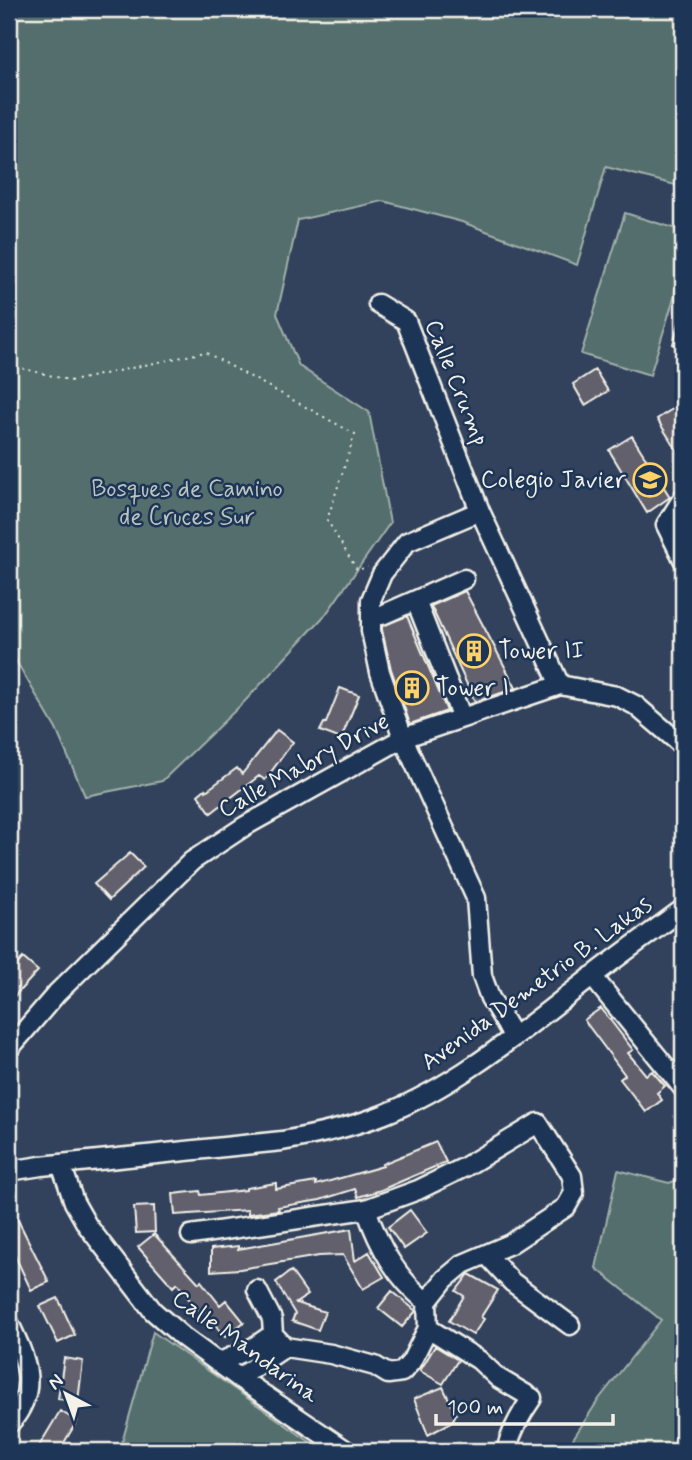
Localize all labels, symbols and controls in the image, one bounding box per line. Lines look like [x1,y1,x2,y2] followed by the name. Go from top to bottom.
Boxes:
[417,315,495,451] street label: Calle Crump
[631,461,669,499] school or university icon: Colegio Javier
[481,465,627,498] place label: Colegio Javier
[91,474,283,533] park label: Bosques de Camino de Cruces Sur
[455,632,493,670] building icon: Tower II
[498,636,584,667] place label: Tower II
[393,669,431,707] building icon: Tower I
[436,673,509,704] place label: Tower I
[213,706,395,826] street label: Calle Mabry Drive
[415,890,659,1078] street label: Avenida Demetrio B. Lakas
[165,1283,325,1411] street label: Calle Mandarina
[32,1358,102,1428] north arrow
[43,1369,69,1396] text: N
[436,1383,613,1427] scale bar
[447,1394,503,1422] text: 100 m

